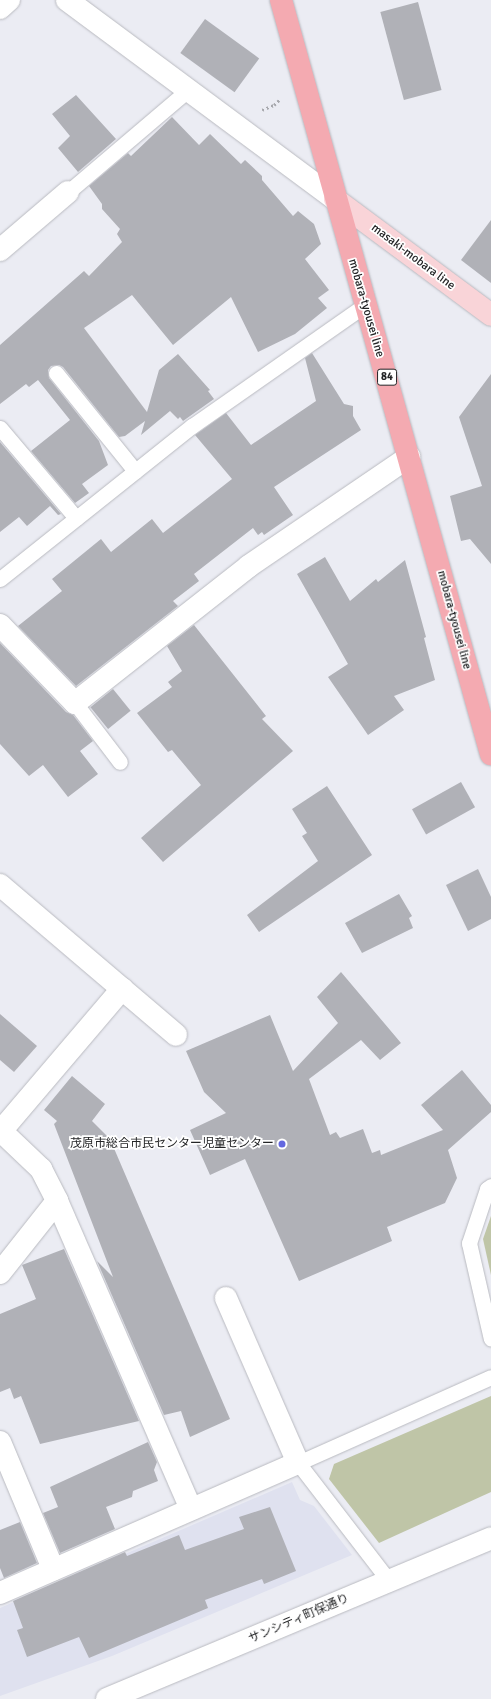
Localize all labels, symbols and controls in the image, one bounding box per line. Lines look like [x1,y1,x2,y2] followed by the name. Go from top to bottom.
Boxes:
[368,221,458,293] street label: masaki-mobara line
[345,257,387,359] street label: mobara-tyousei line
[377,368,397,386] road number: 84
[434,569,474,671] street label: mobara-tyousei line
[70,1137,274,1151] place label: 茂原市総合市民センター児童センター
[277,1139,287,1149] marker: 茂原市総合市民センター児童センター
[246,1591,352,1647] street label: サンシティ町保通り

